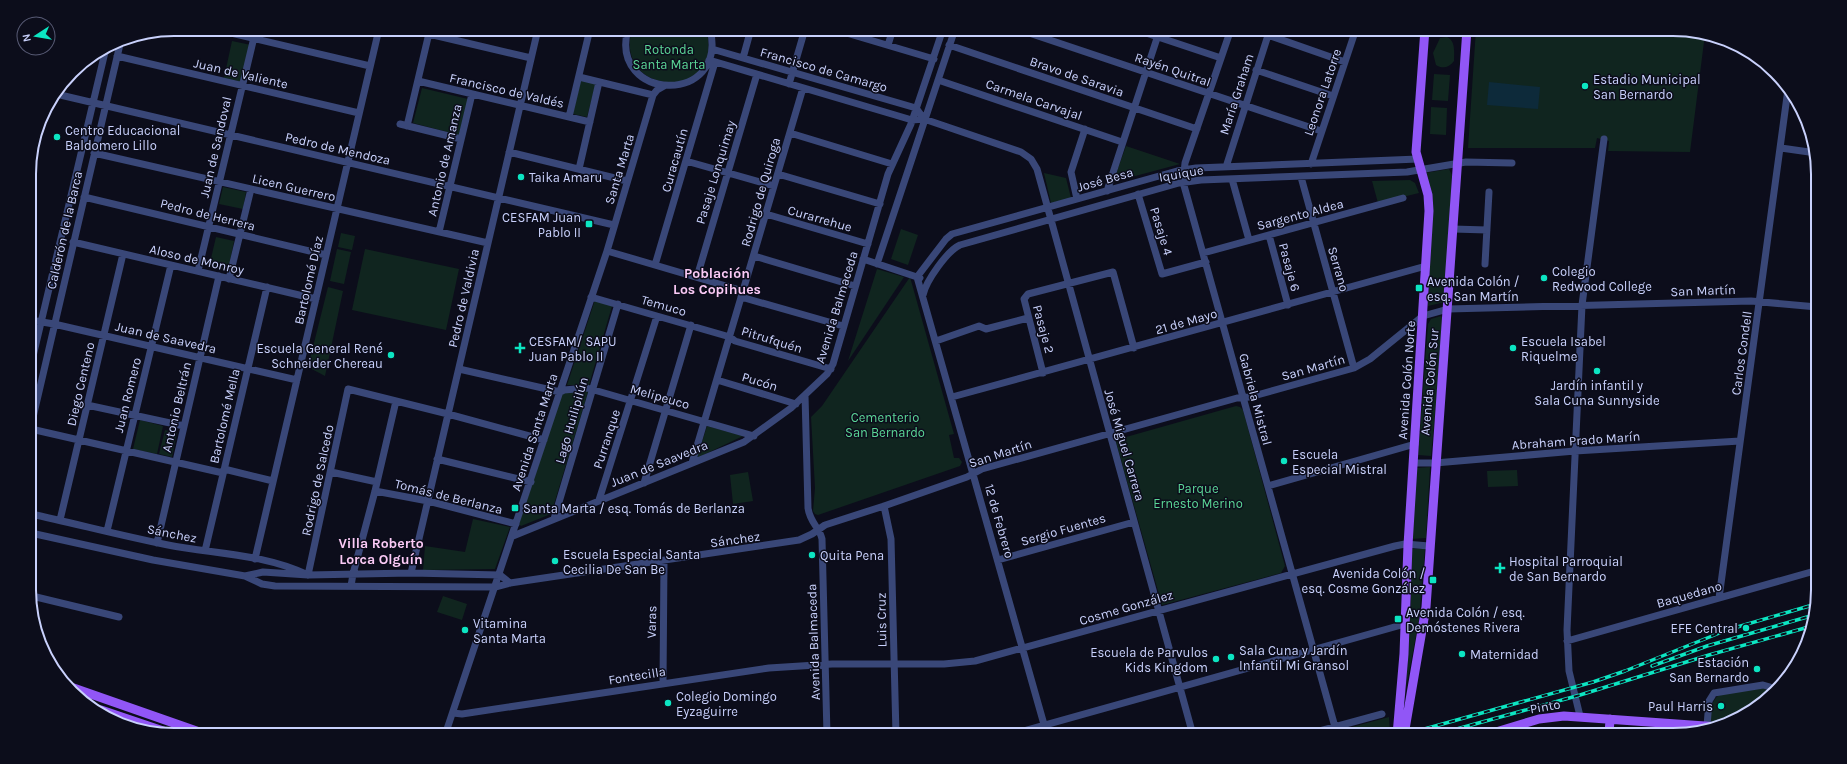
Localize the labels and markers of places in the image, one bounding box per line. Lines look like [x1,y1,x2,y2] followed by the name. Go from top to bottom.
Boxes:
[1593,72,1701,102] place label: Estadio Municipal San Bernardo
[1580,81,1590,91] marker: Estadio Municipal San Bernardo
[65,123,180,153] place label: Centro Educacional Baldomero Lillo
[52,132,62,142] marker: Centro Educacional Baldomero Lillo
[529,170,602,185] place label: Taika Amaru
[516,172,526,182] marker: Taika Amaru
[502,210,581,240] place label: CESFAM Juan Pablo II
[584,219,594,229] marker: CESFAM Juan Pablo II
[1552,264,1652,294] place label: Colegio Redwood College
[1539,273,1549,283] marker: Colegio Redwood College
[1427,274,1520,305] place label: Avenida Colón / esq. San Martín
[1414,283,1424,293] marker: Avenida Colón / esq. San Martín
[529,334,616,364] place label: CESFAM/ SAPU Juan Pablo II
[1521,334,1606,365] place label: Escuela Isabel Riquelme
[256,341,383,371] place label: Escuela General René Schneider Chereau
[514,342,526,354] marker: CESFAM/ SAPU Juan Pablo II
[1508,343,1518,353] marker: Escuela Isabel Riquelme
[386,350,396,360] marker: Escuela General René Schneider Chereau
[1592,366,1602,376] marker: Jardín infantil y Sala Cuna Sunnyside
[1534,378,1660,408] place label: Jardín infantil y Sala Cuna Sunnyside
[1292,447,1387,477] place label: Escuela Especial Mistral
[1279,456,1289,466] marker: Escuela Especial Mistral
[523,501,745,517] place label: Santa Marta / esq. Tomás de Berlanza
[510,503,520,513] marker: Santa Marta / esq. Tomás de Berlanza
[563,547,700,577] place label: Escuela Especial Santa Cecilia De San Be
[820,548,884,563] place label: Quita Pena
[807,550,817,560] marker: Quita Pena
[1509,554,1623,584] place label: Hospital Parroquial de San Bernardo
[550,556,560,566] marker: Escuela Especial Santa Cecilia De San Be
[1494,562,1506,574] marker: Hospital Parroquial de San Bernardo
[1302,566,1425,597] place label: Avenida Colón / esq. Cosme González
[1428,575,1438,585] marker: Avenida Colón / esq. Cosme González
[1406,605,1525,635] place label: Avenida Colón / esq. Demóstenes Rivera
[1393,614,1403,624] marker: Avenida Colón / esq. Demóstenes Rivera
[473,616,546,646] place label: Vitamina Santa Marta
[1671,621,1738,636] place label: EFE Central
[1741,623,1751,633] marker: EFE Central
[460,625,470,635] marker: Vitamina Santa Marta
[1239,643,1349,673] place label: Sala Cuna y Jardín Infantil Mi Gransol
[1090,645,1208,675] place label: Escuela de Parvulos Kids Kingdom
[1470,647,1539,662] place label: Maternidad
[1457,649,1467,659] marker: Maternidad
[1226,652,1236,662] marker: Sala Cuna y Jardín Infantil Mi Gransol
[1211,654,1221,664] marker: Escuela de Parvulos Kids Kingdom
[1669,655,1749,685] place label: Estación San Bernardo
[1752,664,1762,674] marker: Estación San Bernardo
[676,689,777,719] place label: Colegio Domingo Eyzaguirre
[663,698,673,708] marker: Colegio Domingo Eyzaguirre
[1648,699,1713,714] place label: Paul Harris
[1716,701,1726,711] marker: Paul Harris

